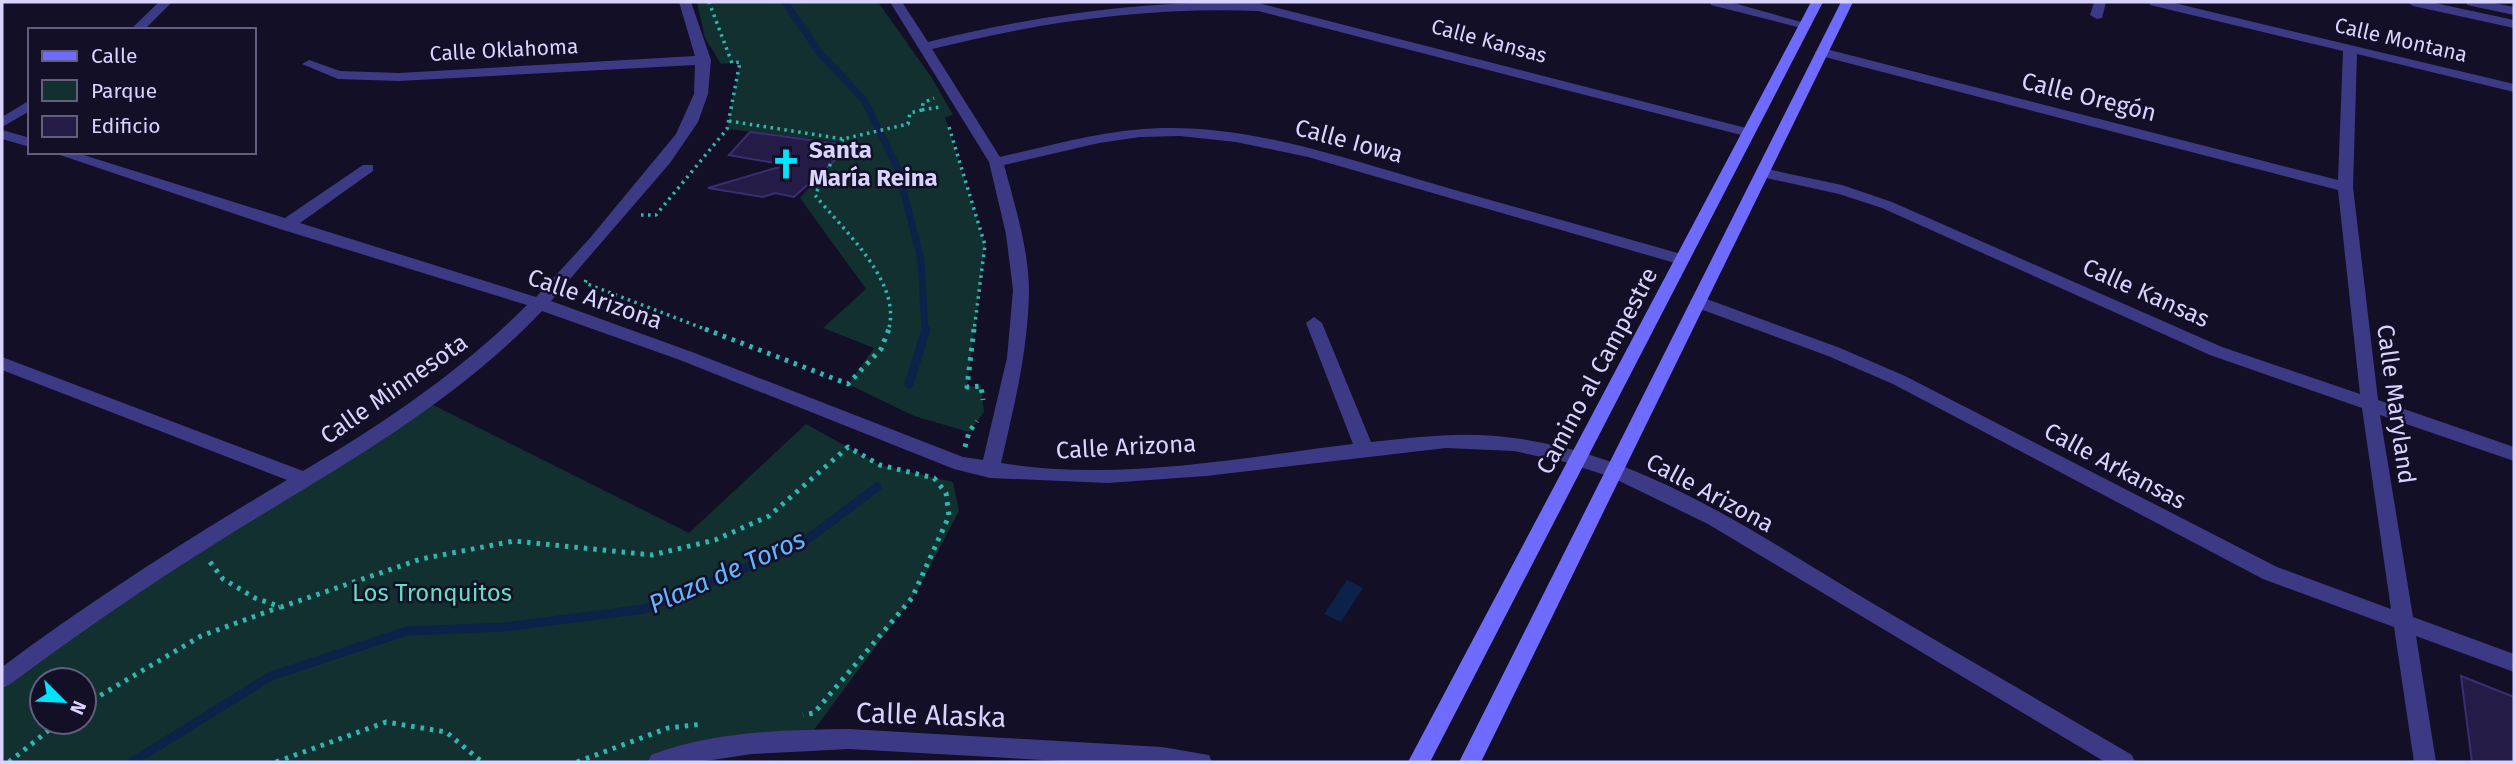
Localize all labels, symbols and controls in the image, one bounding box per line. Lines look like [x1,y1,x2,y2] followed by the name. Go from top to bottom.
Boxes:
[2332,12,2470,68] street label: Calle Montana
[1428,13,1550,69] street label: Calle Kansas
[28,28,256,154] legend
[429,33,579,67] street label: Calle Oklahoma
[91,43,137,69] text: Calle
[2019,67,2159,127] street label: Calle Oregón
[91,78,157,104] text: Parque
[91,113,161,139] text: Edificio
[1292,113,1406,169] street label: Calle Iowa
[809,136,938,192] place label: Santa María Reina
[769,147,803,181] church icon: Santa María Reina
[2078,253,2214,333] street label: Calle Kansas
[524,263,666,335] street label: Calle Arizona
[1531,263,1663,479] street label: Camino al Campestre
[2371,323,2421,485] street label: Calle Maryland
[315,328,473,450] street label: Calle Minnesota
[2039,417,2191,515] street label: Calle Arkansas
[1055,429,1197,465] street label: Calle Arizona
[1641,448,1779,538] street label: Calle Arizona
[644,524,810,620] water label: Plaza de Toros
[352,579,512,607] park label: Los Tronquitos
[28,666,98,736] north arrow
[855,696,1007,734] street label: Calle Alaska
[65,697,91,718] text: N

